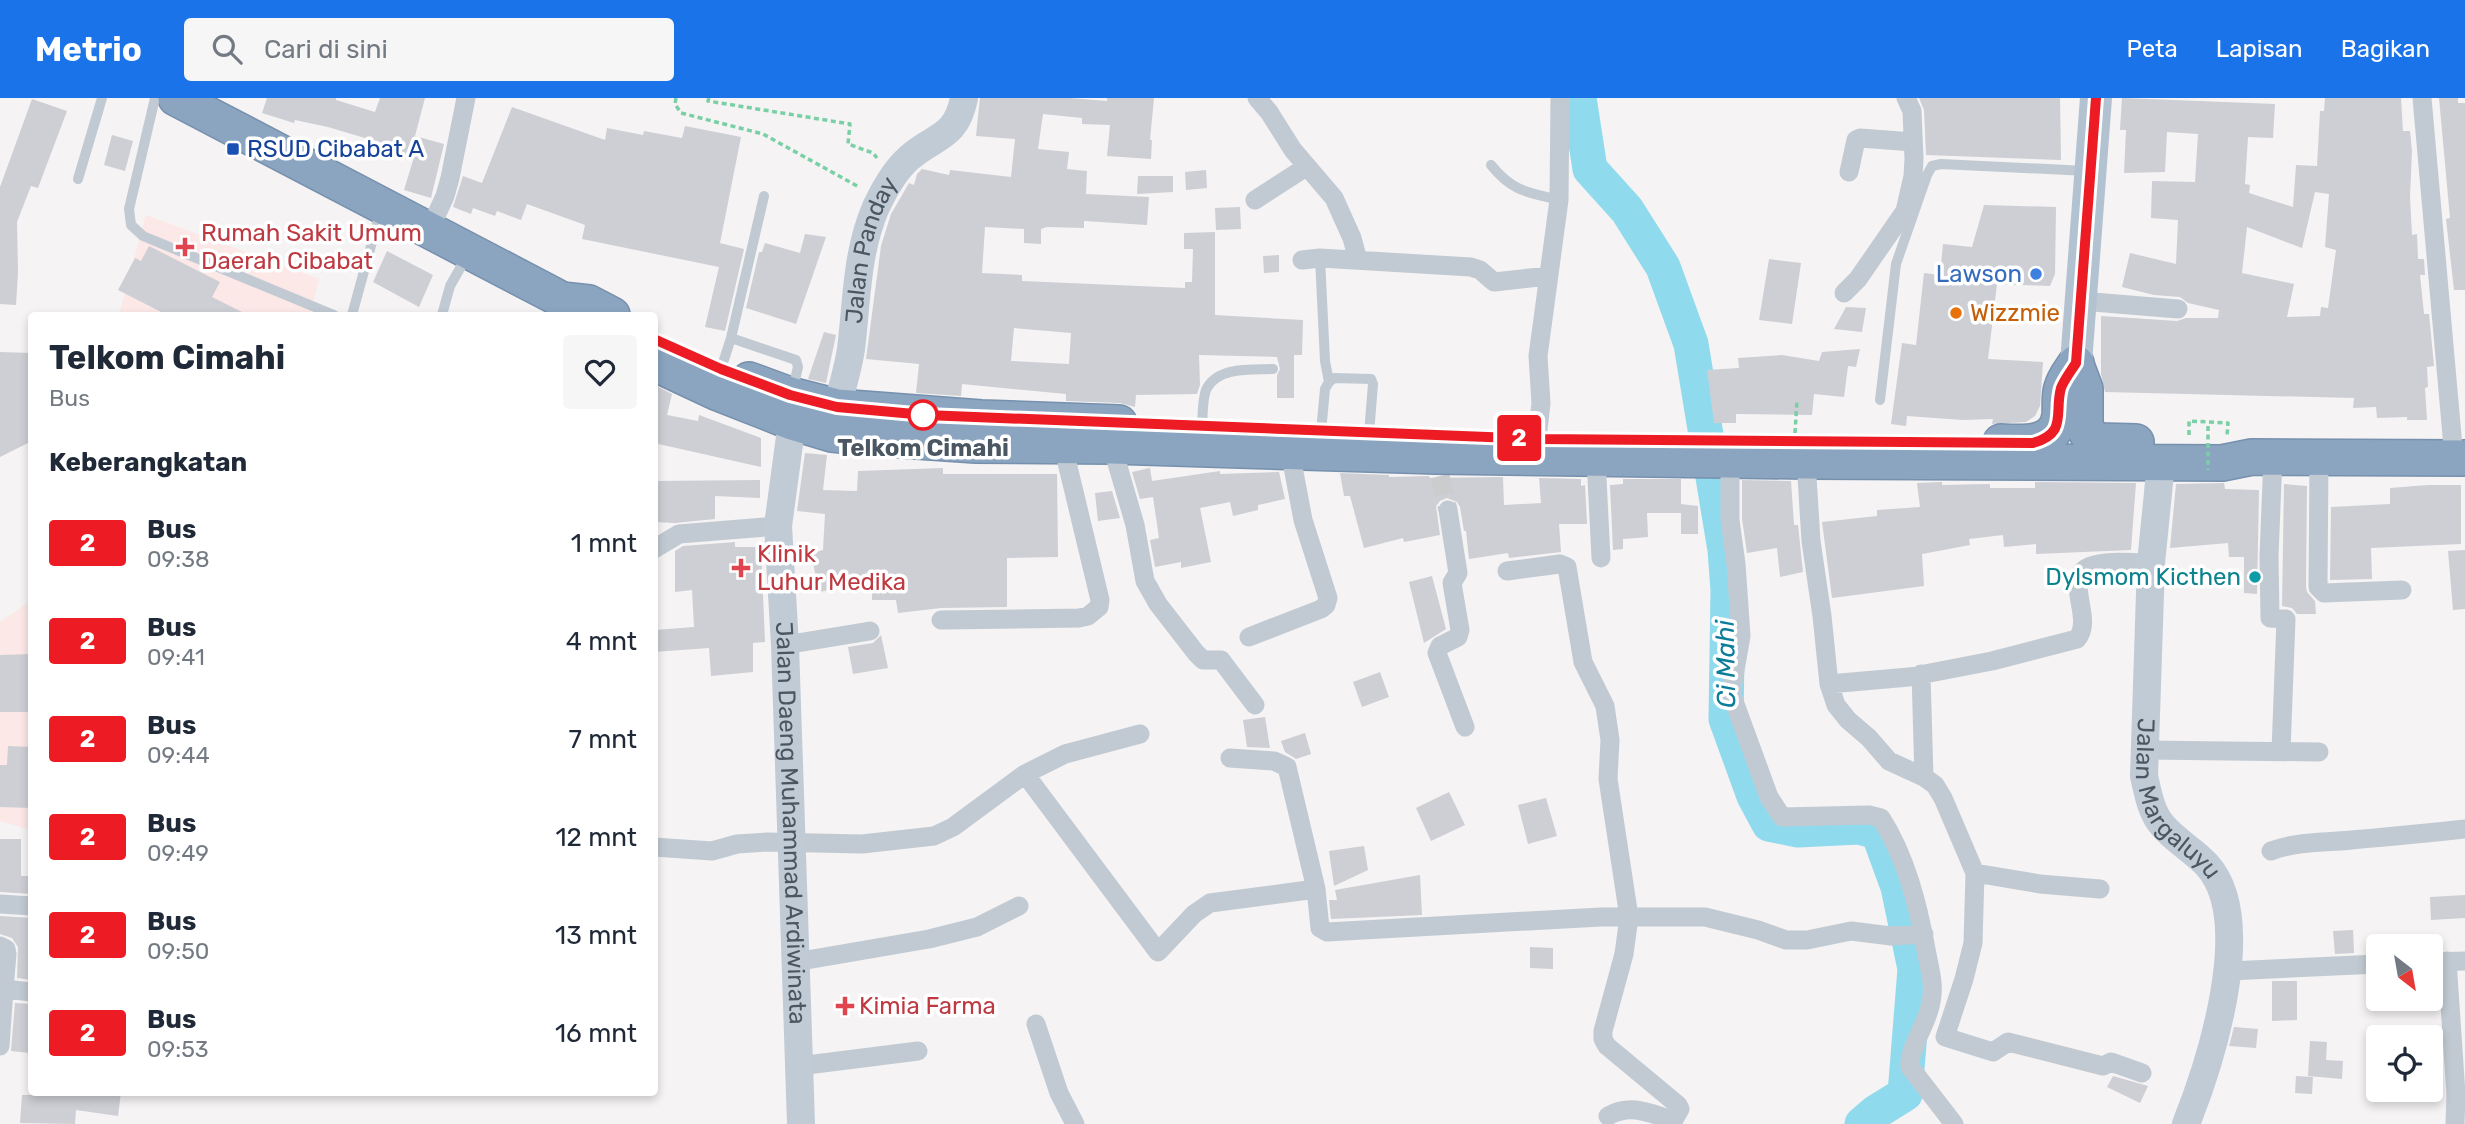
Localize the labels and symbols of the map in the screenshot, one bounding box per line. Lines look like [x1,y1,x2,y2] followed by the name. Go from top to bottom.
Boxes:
[247,135,424,163] place label: RSUD Cibabat A
[225,141,241,157] marker: RSUD Cibabat A
[840,171,903,325] street label: Jalan Panday
[201,219,422,275] place label: Rumah Sakit Umum Daerah Cibabat
[175,237,195,257] marker: Rumah Sakit Umum Daerah Cibabat
[1936,260,2022,288] place label: Lawson
[2028,266,2044,282] marker: Lawson
[1970,299,2060,327] place label: Wizzmie
[1948,305,1964,321] marker: Wizzmie
[908,400,938,430] marker: Telkom Cimahi
[1496,415,1542,461] line badge: 2
[837,434,1009,462] place label: Telkom Cimahi
[757,540,906,596] place label: Klinik Luhur Medika
[731,558,751,578] marker: Klinik Luhur Medika
[2045,563,2241,591] place label: Dylsmom Kicthen
[2247,569,2263,585] marker: Dylsmom Kicthen
[1710,619,1742,708] water label: Ci Mahi
[770,621,812,1025] street label: Jalan Daeng Muhammad Ardiwinata
[2130,718,2227,884] street label: Jalan Margaluyu
[2366,934,2443,1012] north arrow
[859,992,996,1020] place label: Kimia Farma
[837,998,853,1014] marker: Kimia Farma

